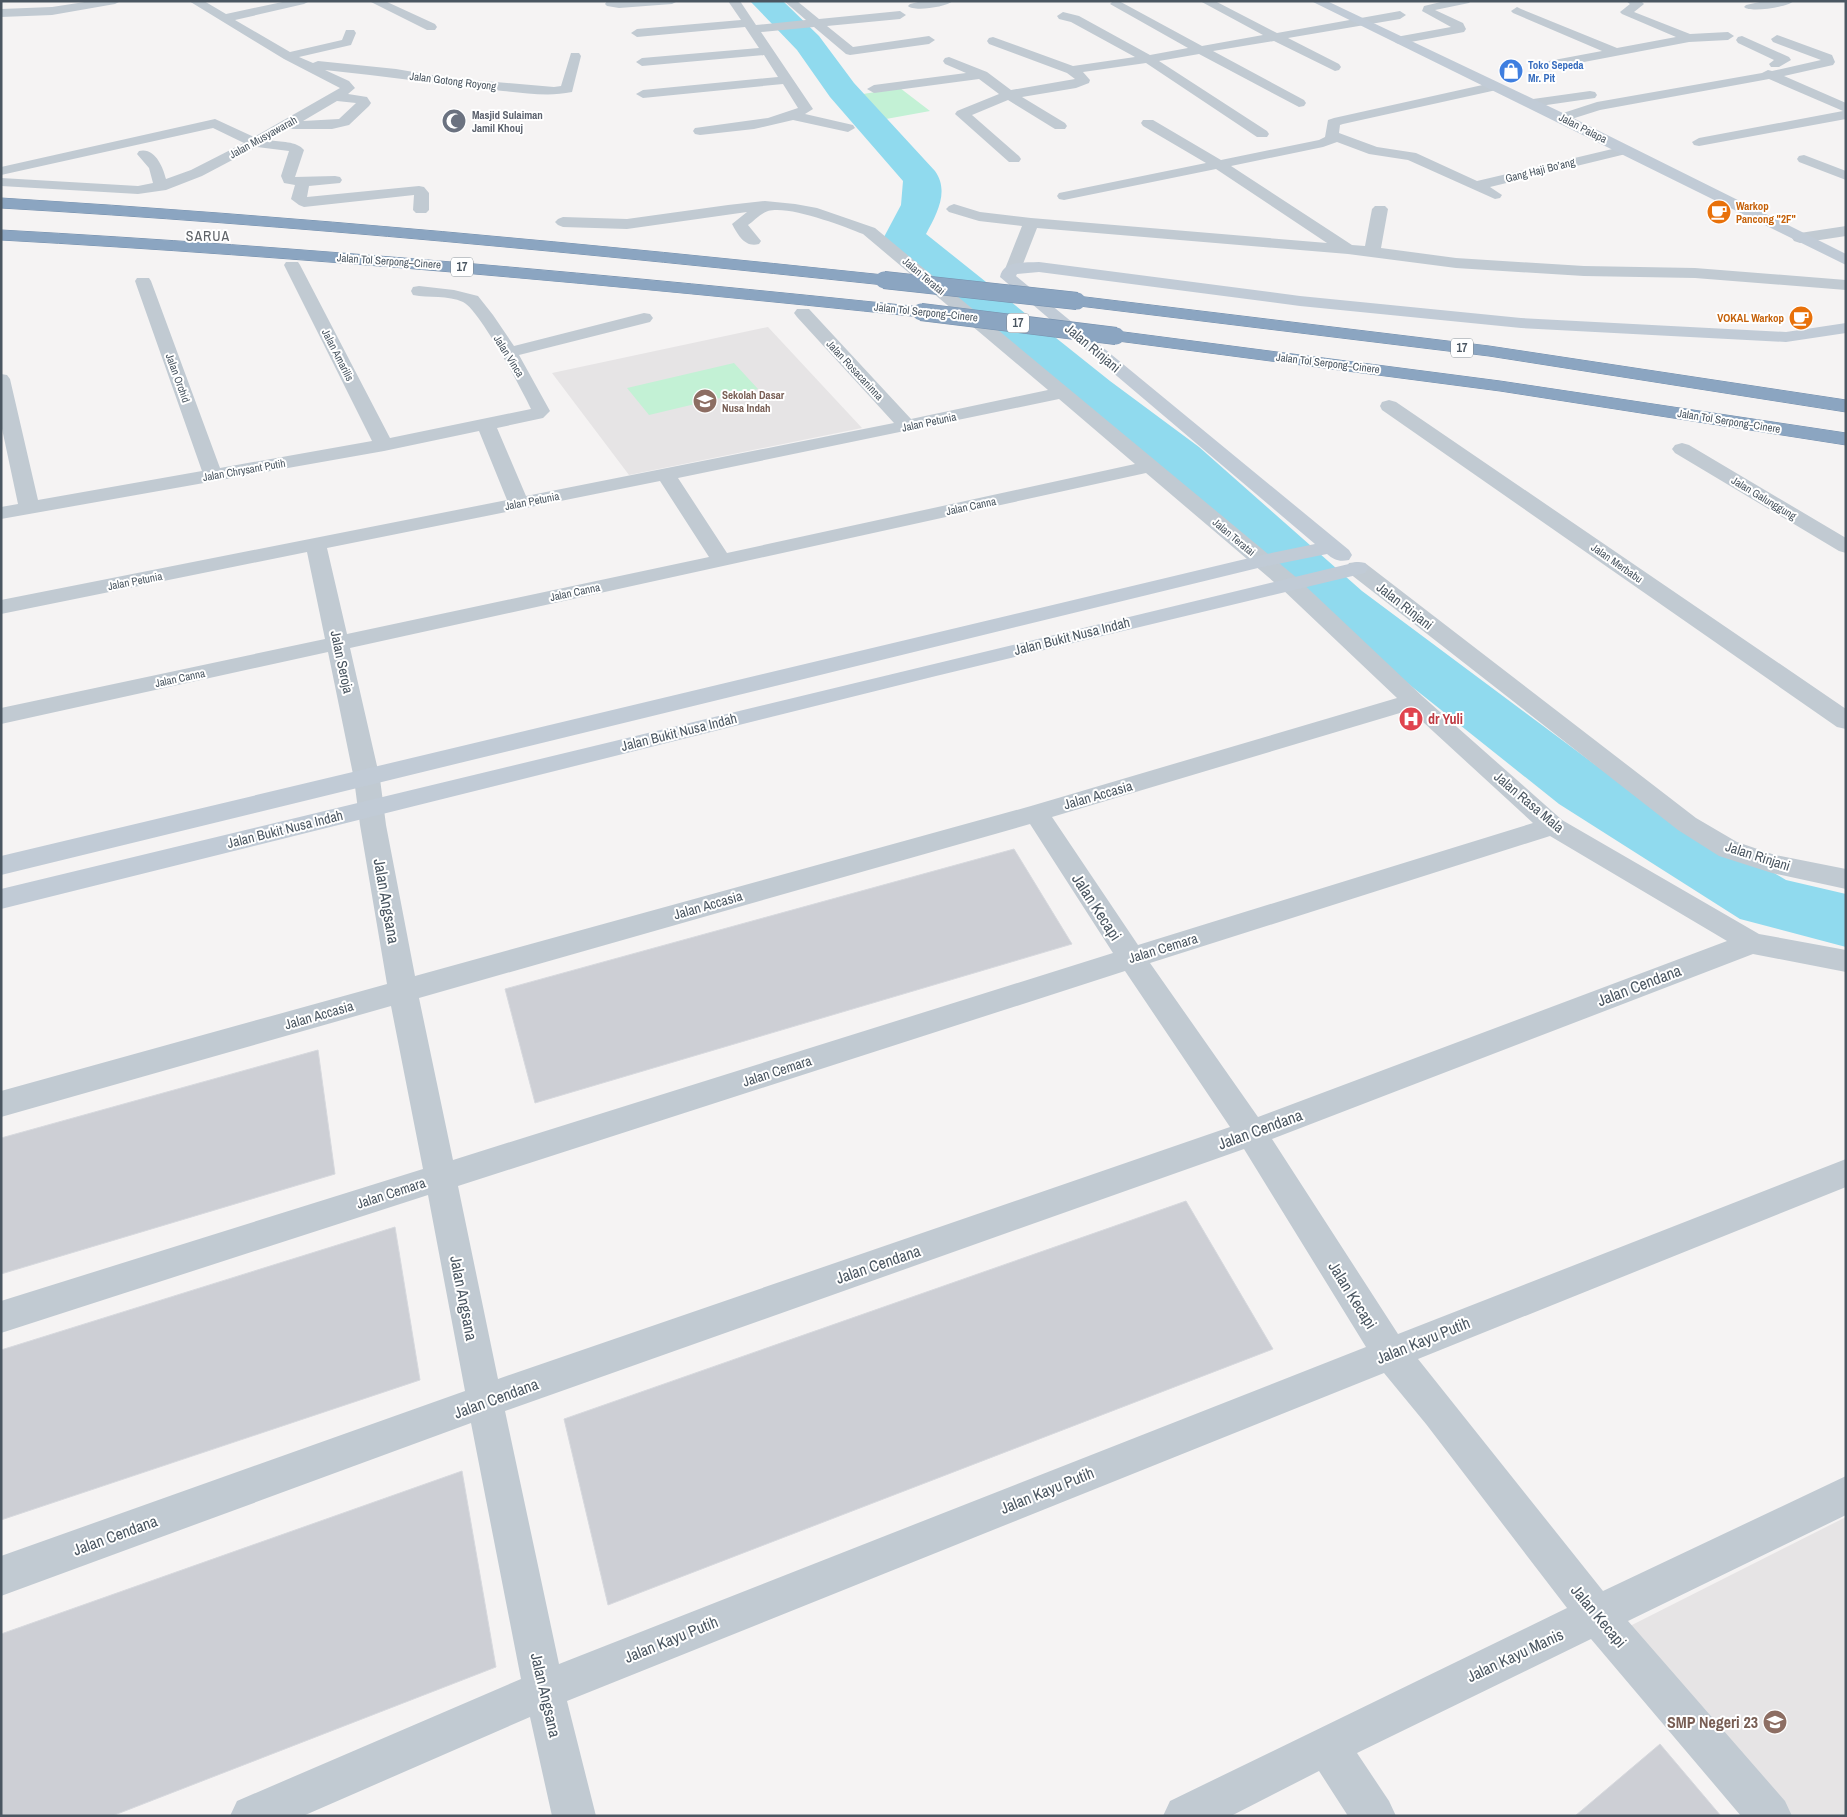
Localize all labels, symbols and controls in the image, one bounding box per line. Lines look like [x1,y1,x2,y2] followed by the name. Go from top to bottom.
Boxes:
[1498,58,1524,84] shop icon: Toko Sepeda Mr. Pit
[1528,58,1583,85] place label: Toko Sepeda Mr. Pit
[409,69,497,93] street label: Jalan Gotong Royong
[441,108,467,134] mosque icon: Masjid Sulaiman Jamil Khouj
[472,108,543,135] place label: Masjid Sulaiman Jamil Khouj
[1557,110,1609,146] street label: Jalan Palapa
[227,113,299,161] street label: Jalan Musyawarah
[1504,155,1576,185] street label: Gang Haji Bo’ang
[1706,199,1732,225] cafe icon: Warkop Pancong "2F"
[1736,199,1796,226] place label: Warkop Pancong "2F"
[186,227,230,245] district label: SARUA
[337,250,441,272] street label: Jalan Tol Serpong–Cinere
[900,254,948,298] street label: Jalan Teratai
[451,258,473,276] road number: 17
[873,300,979,324] street label: Jalan Tol Serpong–Cinere
[1788,305,1814,331] cafe icon: VOKAL Warkop
[1717,311,1784,325] place label: VOKAL Warkop
[1007,314,1029,332] road number: 17
[1062,320,1124,376] street label: Jalan Rinjani
[319,327,357,384] street label: Jalan Amarilis
[491,332,527,380] street label: Jalan Vinca
[824,337,886,403] street label: Jalan Rosacaninna
[1451,338,1473,358] road number: 17
[1275,350,1381,376] street label: Jalan Tol Serpong–Cinere
[163,352,193,404] street label: Jalan Orchid
[692,388,718,414] school or university icon: Sekolah Dasar Nusa Indah
[722,388,785,415] place label: Sekolah Dasar Nusa Indah
[1676,406,1782,436] street label: Jalan Tol Serpong–Cinere
[901,409,957,435] street label: Jalan Petunia
[202,456,286,484] street label: Jalan Chrysant Putih
[1729,473,1799,523] street label: Jalan Galunggung
[504,489,560,513] street label: Jalan Petunia
[945,494,997,518] street label: Jalan Canna
[1210,515,1258,559] street label: Jalan Teratai
[1589,540,1645,586] street label: Jalan Merbabu
[107,569,163,593] street label: Jalan Petunia
[1373,578,1437,634] street label: Jalan Rinjani
[549,580,601,604] street label: Jalan Canna
[1012,613,1132,659] street label: Jalan Bukit Nusa Indah
[327,629,358,696] street label: Jalan Seroja
[154,666,206,690] street label: Jalan Canna
[1398,706,1424,732] hospital icon: dr Yuli
[619,709,739,755] street label: Jalan Bukit Nusa Indah
[1428,710,1463,728] place label: dr Yuli
[1490,768,1568,837] street label: Jalan Rasa Mala
[1061,776,1135,813] street label: Jalan Accasia
[225,806,345,852] street label: Jalan Bukit Nusa Indah
[1723,837,1793,875] street label: Jalan Rinjani
[369,857,405,946] street label: Jalan Angsana
[1067,869,1127,945] street label: Jalan Kecapi
[671,886,745,923] street label: Jalan Accasia
[1126,929,1200,967] street label: Jalan Cemara
[1594,959,1685,1011] street label: Jalan Cendana
[282,996,356,1033] street label: Jalan Accasia
[740,1051,814,1091] street label: Jalan Cemara
[1215,1103,1306,1154] street label: Jalan Cendana
[354,1173,428,1213] street label: Jalan Cemara
[833,1239,924,1289] street label: Jalan Cendana
[445,1254,483,1343] street label: Jalan Angsana
[1324,1257,1382,1333] street label: Jalan Kecapi
[1373,1311,1473,1369] street label: Jalan Kayu Putih
[451,1372,542,1423] street label: Jalan Cendana
[997,1461,1097,1519] street label: Jalan Kayu Putih
[70,1509,161,1560] street label: Jalan Cendana
[1566,1580,1632,1652] street label: Jalan Kecapi
[621,1610,721,1668] street label: Jalan Kayu Putih
[1463,1623,1567,1687] street label: Jalan Kayu Manis
[526,1651,567,1740] street label: Jalan Angsana
[1762,1709,1788,1735] school or university icon: SMP Negeri 23
[1667,1711,1758,1733] place label: SMP Negeri 23

